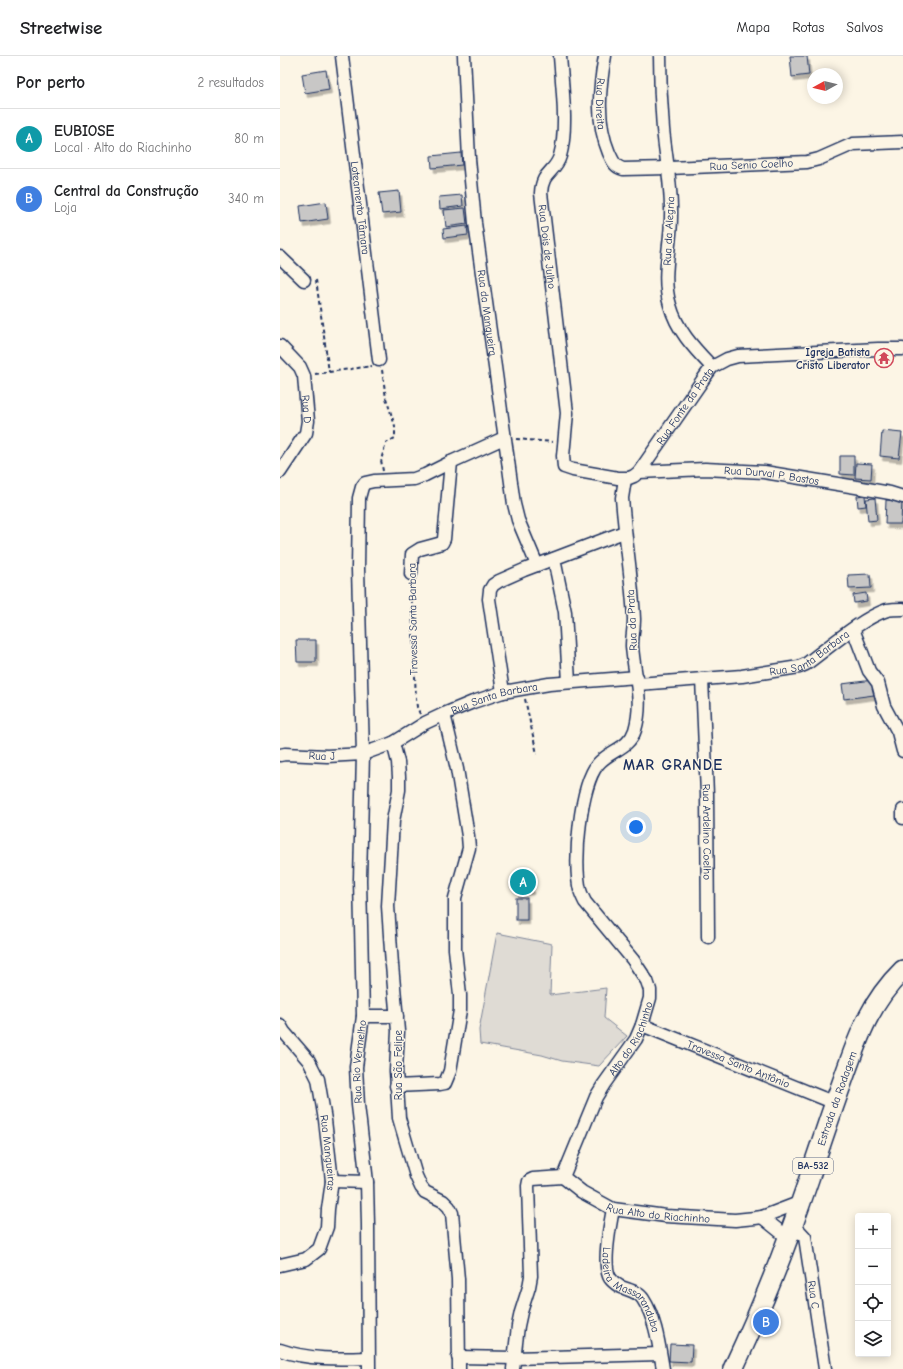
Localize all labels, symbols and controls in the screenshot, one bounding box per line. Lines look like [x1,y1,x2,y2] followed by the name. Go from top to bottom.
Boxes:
[20,17,102,39] text: Streetwise
[737,19,770,36] text: Mapa
[792,19,824,36] text: Rotas
[846,19,883,36] text: Salvos
[807,68,843,104] north arrow
[16,73,85,92] text: Por perto
[197,75,264,90] text: 2 resultados
[593,77,608,130] street label: Rua Direita
[54,122,114,140] text: EUBIOSE
[25,131,33,146] text: A
[234,131,264,146] text: 80 m
[54,140,192,155] text: Local · Alto do Riachinho
[709,156,794,173] street label: Rua Senio Coelho
[348,160,373,255] street label: Loteamento Tâmara
[54,182,199,200] text: Central da Construção
[25,191,33,206] text: B
[228,191,264,206] text: 340 m
[661,196,677,266] street label: Rua da Alegria
[54,200,77,215] text: Loja
[536,204,559,290] street label: Rua Dois de Julho
[475,269,500,357] street label: Rua da Mangueira
[796,346,871,372] place label: Igreja Batista Cristo Liberator
[873,347,895,369] temple icon: Igreja Batista Cristo Liberator
[653,365,716,447] street label: Rua Fonte da Prata
[299,394,315,424] street label: Rua D
[724,463,820,487] street label: Rua Durval P. Bastos
[406,563,420,675] street label: Travessa Santa Barbara
[624,589,640,651] street label: Rua da Prata
[768,627,852,678] street label: Rua Santa Barbara
[449,680,539,717] street label: Rua Santa Barbara
[308,749,335,763] street label: Rua J
[623,756,723,774] district label: MAR GRANDE
[700,784,714,880] street label: Rua Ardelino Coelho
[626,817,646,837] your location
[510,867,536,897] pin: A
[606,1000,655,1078] street label: Alto do Riachinho
[350,1019,369,1104] street label: Rua Rio Vermelho
[392,1029,405,1100] street label: Rua São Felipe
[685,1037,792,1091] street label: Travessa Santo Antônio
[814,1049,859,1147] street label: Estrada da Rodagem
[318,1114,339,1192] street label: Rua Mangueiras
[793,1158,833,1174] road number: BA-532
[604,1200,711,1225] street label: Rua Alto do Riachinho
[855,1213,891,1357] map controls
[855,1213,891,1249] button: +
[600,1247,663,1334] street label: Ladeira Massaranduba
[855,1249,891,1285] button: −
[805,1280,822,1310] street label: Rua C
[855,1285,891,1321] button: locate
[753,1307,779,1337] pin: B
[855,1321,891,1357] button: layers

